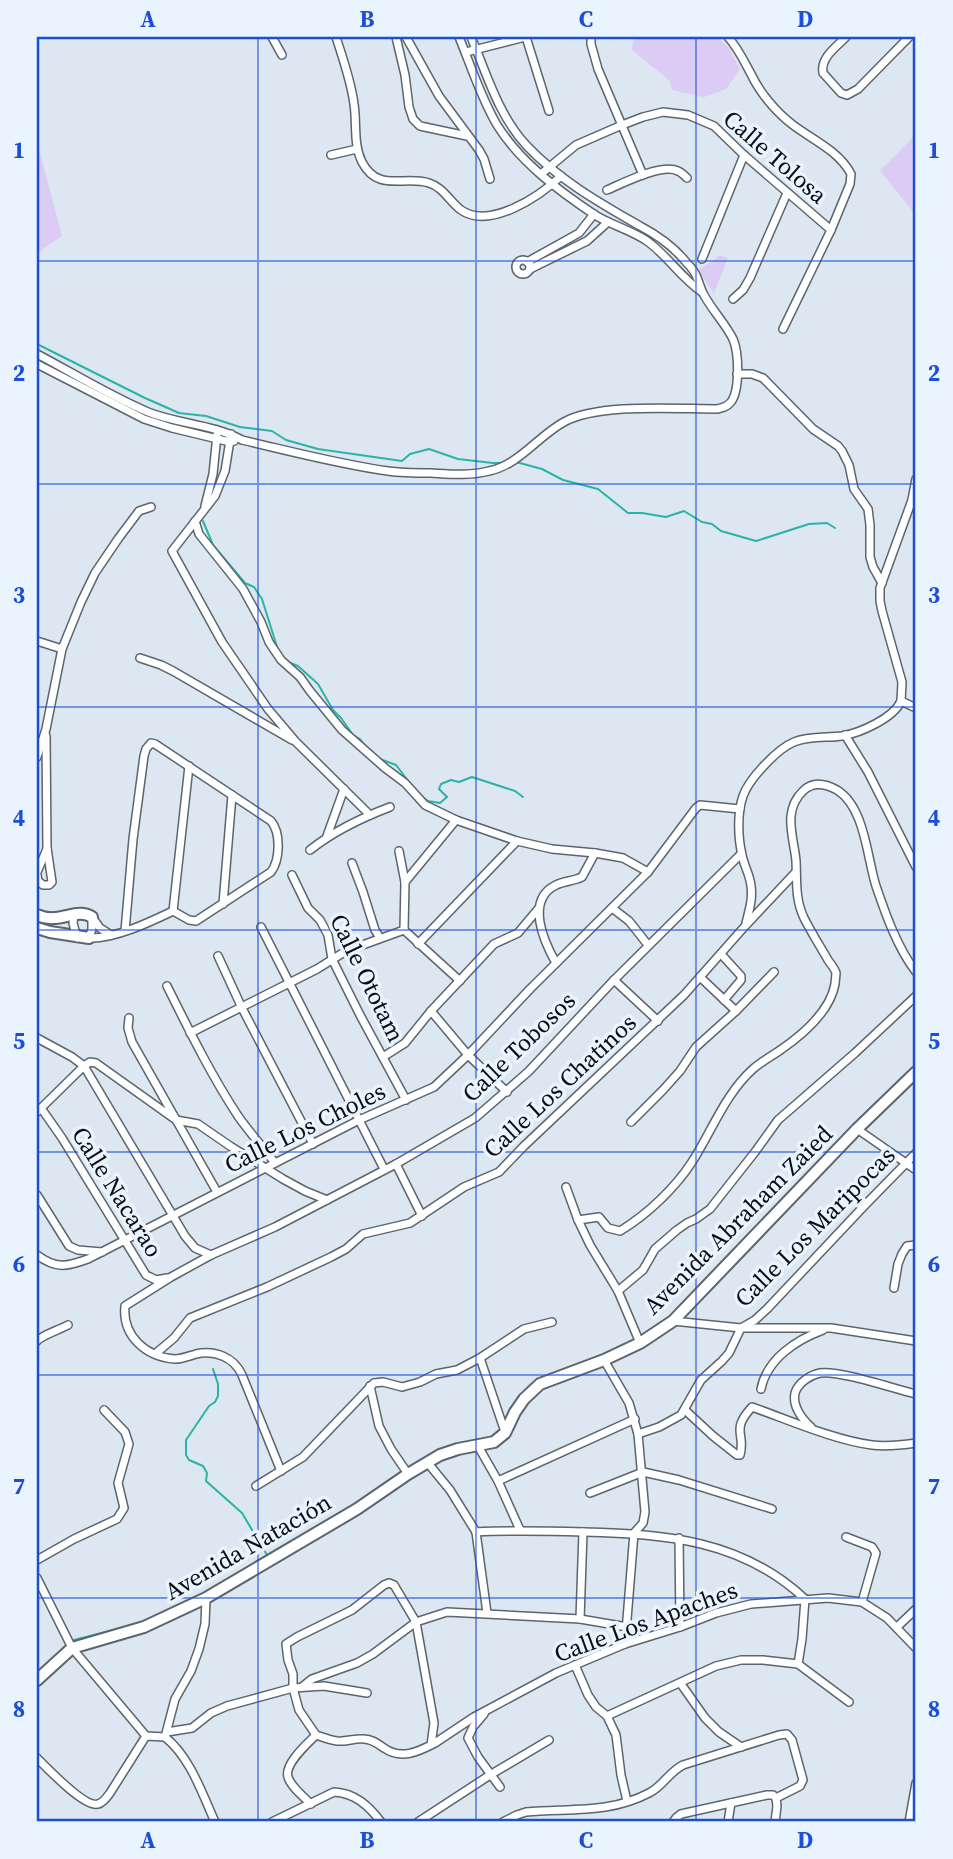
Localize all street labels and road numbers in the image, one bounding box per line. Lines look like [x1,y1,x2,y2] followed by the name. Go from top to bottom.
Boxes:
[716,102,835,211] street label: Calle Tolosa
[322,908,413,1047] street label: Calle Ototam
[455,984,583,1109] street label: Calle Tobosos
[476,1006,643,1165] street label: Calle Los Chatinos
[219,1074,391,1181] street label: Calle Los Choles
[636,1117,840,1322] street label: Avenida Abraham Zaied
[64,1120,171,1263] street label: Calle Nacarao
[727,1139,902,1314] street label: Calle Los Maripocas
[158,1485,337,1608] street label: Avenida Natación
[550,1573,742,1670] street label: Calle Los Apaches

